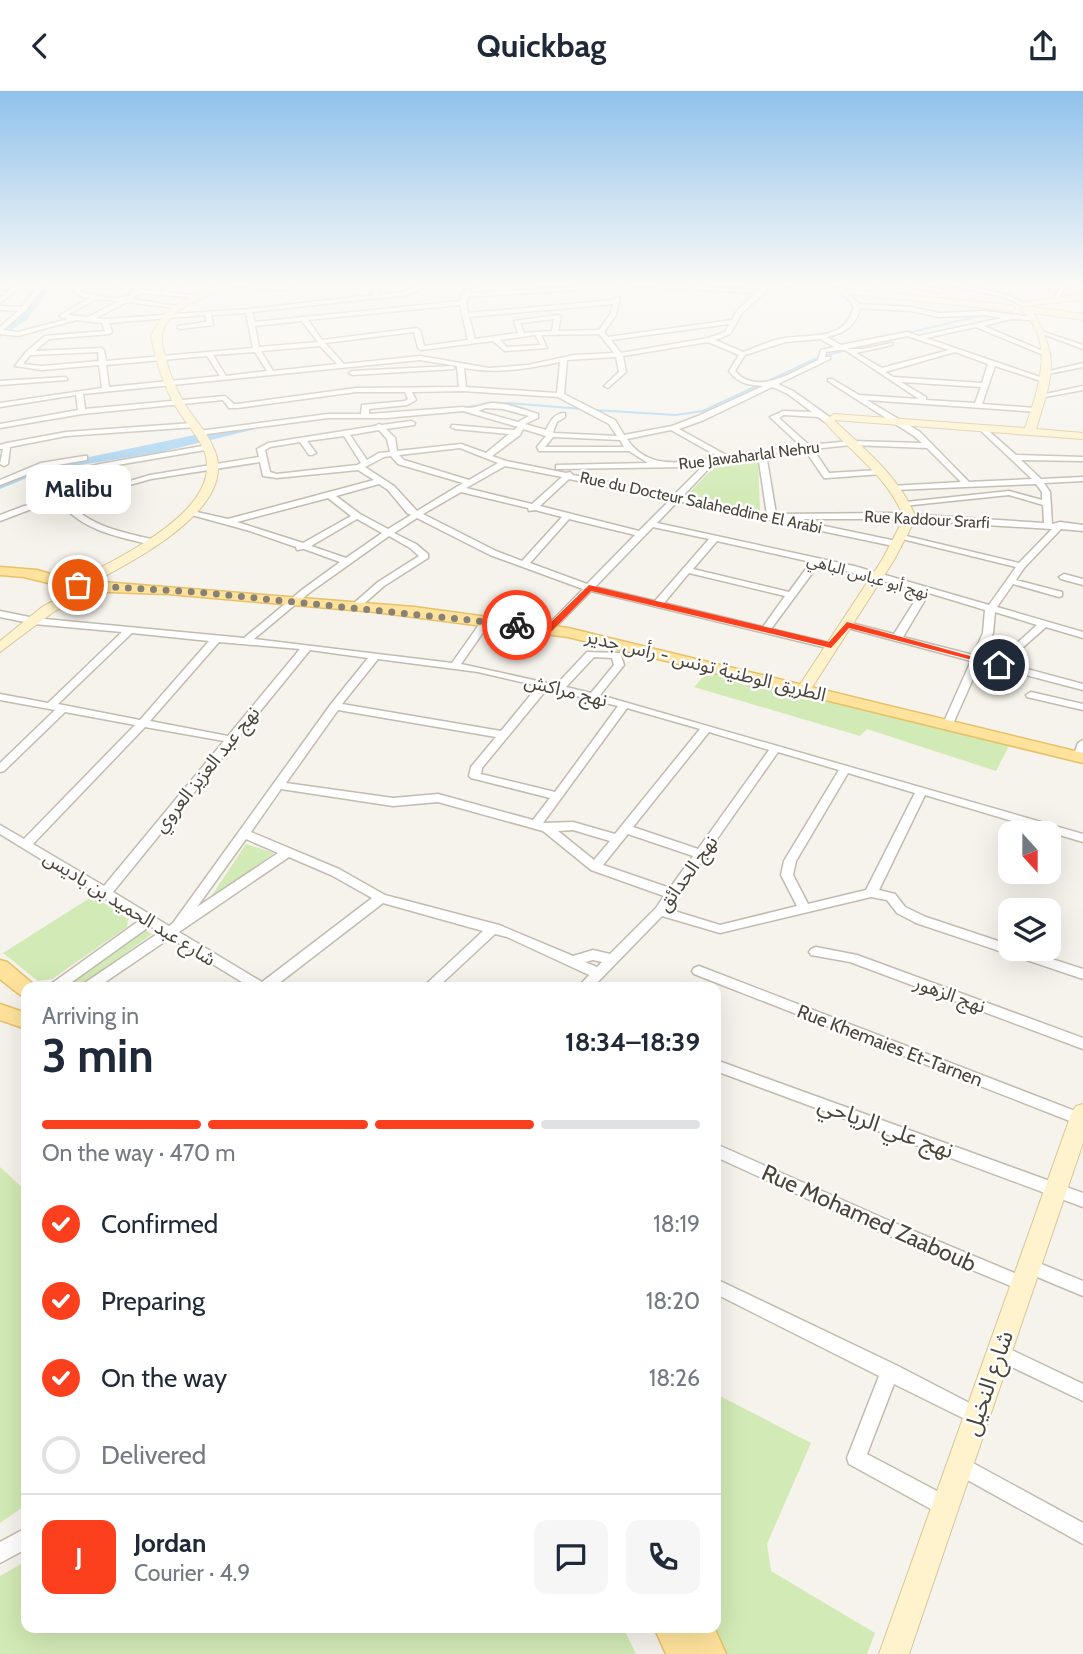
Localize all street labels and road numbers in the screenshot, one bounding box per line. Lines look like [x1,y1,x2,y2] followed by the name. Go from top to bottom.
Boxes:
[678,437,821,474] street label: Rue Jawaharlal Nehru
[578,468,824,537] street label: Rue du Docteur Salaheddine El Arabi
[864,507,990,532] street label: Rue Kaddour Srarfi
[804,550,931,606] street label: نهج أبو عباس الباهي
[582,624,828,706] street label: الطريق الوطنية تونس - رأس جدير
[521,669,610,715] street label: نهج مراكش
[149,702,267,839] street label: نهج عبد العزيز العروي
[652,831,725,917] street label: نهج الحدائق
[38,846,220,972] street label: شارع عبد الحميد بن باديس
[909,971,989,1021] street label: نهج الزهور
[794,999,986,1091] street label: Rue Khemaies Et-Tarnen
[813,1089,958,1168] street label: نهج علي الرياحي
[757,1158,981,1278] street label: Rue Mohamed Zaaboub
[957,1327,1022,1440] street label: شارع النخيل

